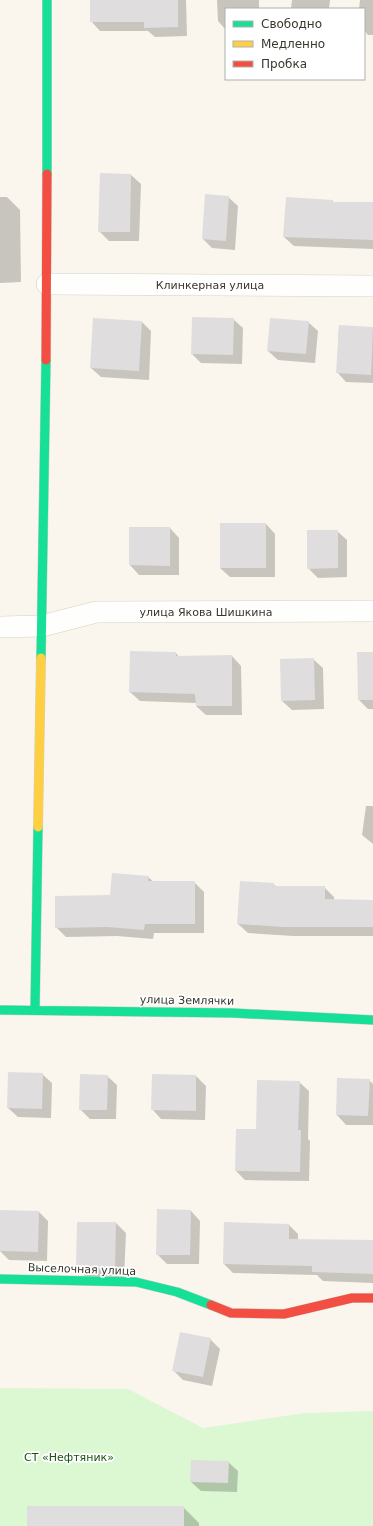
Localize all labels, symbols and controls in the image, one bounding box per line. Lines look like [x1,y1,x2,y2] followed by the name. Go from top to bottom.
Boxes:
[225,8,365,80] legend
[261,17,322,31] text: Свободно
[261,37,325,51] text: Медленно
[261,57,307,71] text: Пробка
[156,279,264,292] street label: Клинкерная улица
[140,606,272,619] street label: улица Якова Шишкина
[140,993,234,1008] street label: улица Землячки
[28,1261,136,1278] street label: Выселочная улица
[24,1451,114,1464] park label: СТ «Нефтяник»

